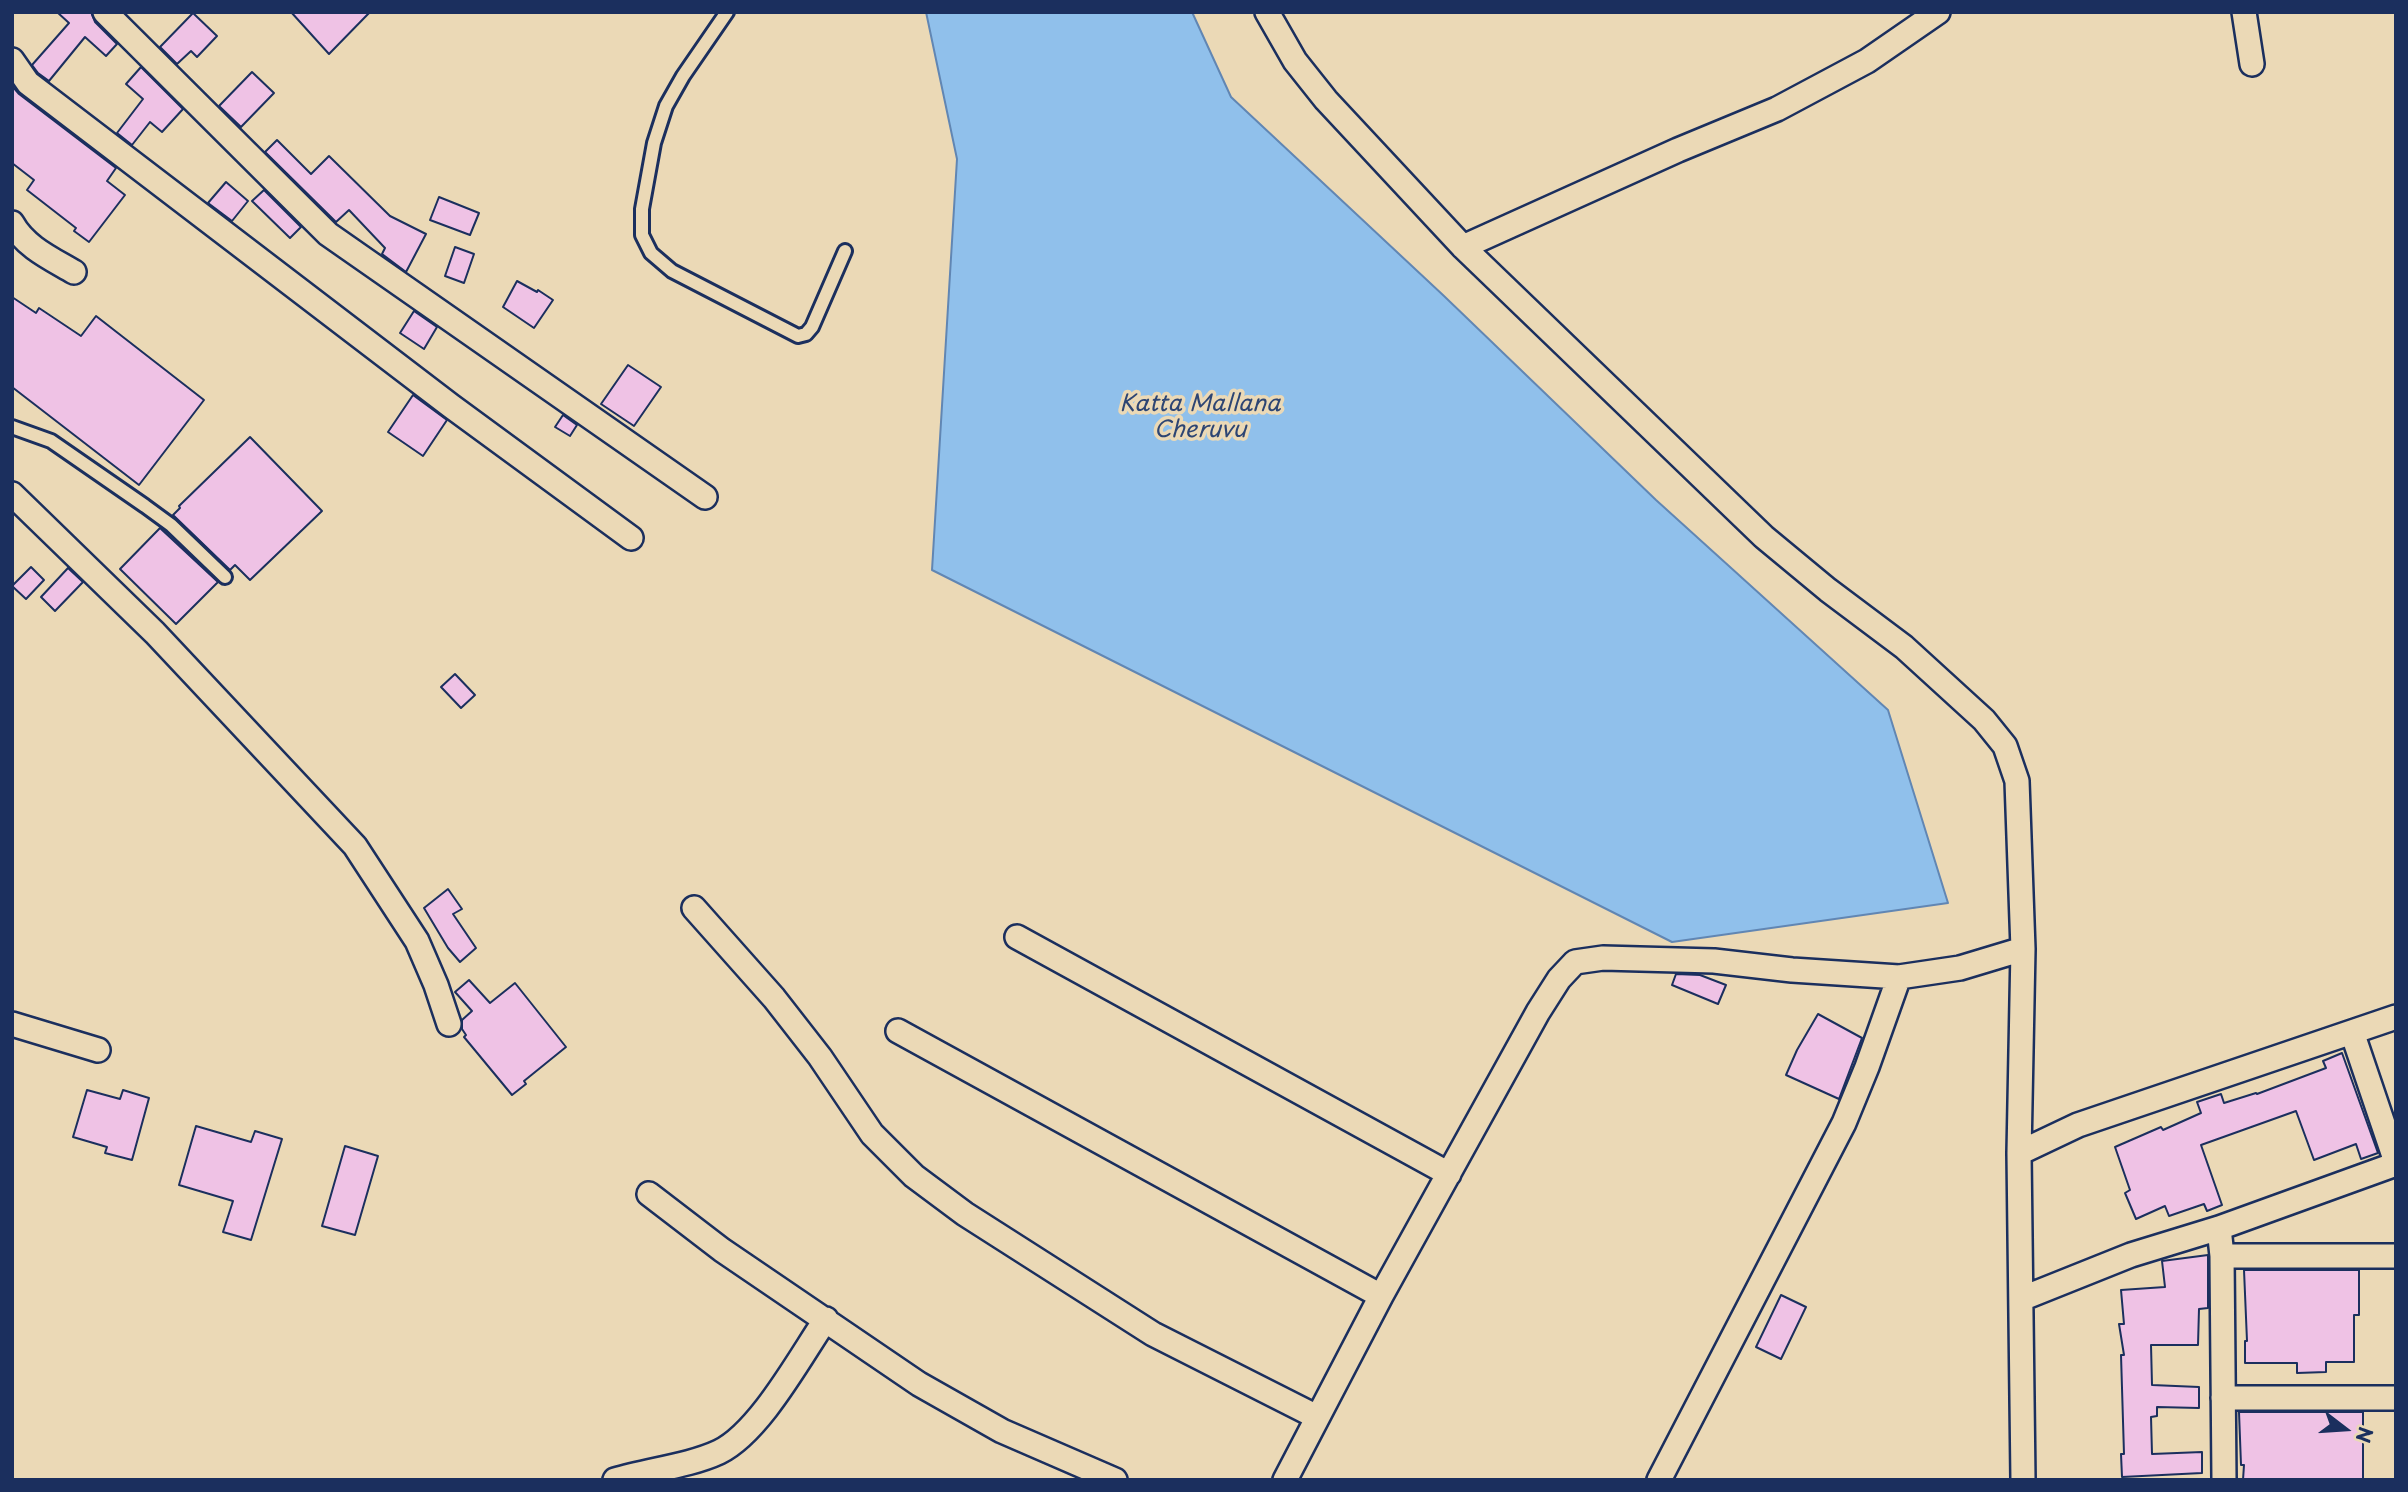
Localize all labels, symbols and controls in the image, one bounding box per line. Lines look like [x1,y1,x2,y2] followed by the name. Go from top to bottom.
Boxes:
[1120,391,1280,445] water label: Katta Mallana Cheruvu
[2310,1394,2380,1464] north arrow
[2349,1424,2381,1446] text: N

